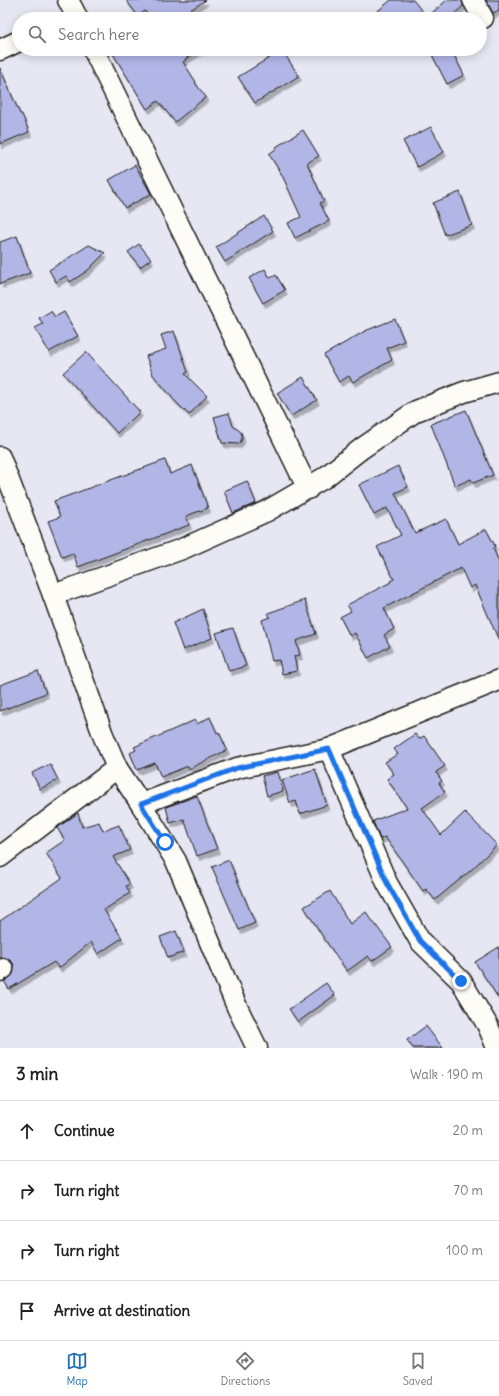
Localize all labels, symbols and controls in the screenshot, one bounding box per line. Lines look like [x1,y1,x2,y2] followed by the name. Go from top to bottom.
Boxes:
[12,12,487,56] search box
[26,23,48,45] icon: search
[58,25,139,44] text: Search here
[156,833,174,851] route start
[452,972,470,990] route end
[16,1063,58,1085] text: 3 min
[410,1066,483,1083] text: Walk · 190 m
[16,1120,38,1142] icon: ahead
[54,1121,115,1140] text: Continue
[453,1122,483,1139] text: 20 m
[16,1180,38,1202] icon: right
[54,1181,119,1200] text: Turn right
[454,1182,483,1199] text: 70 m
[16,1240,38,1262] icon: right
[54,1241,119,1260] text: Turn right
[446,1242,483,1259] text: 100 m
[16,1300,38,1322] icon: arrive
[54,1301,190,1320] text: Arrive at destination
[66,1350,88,1388] tab: Map
[221,1350,270,1388] tab: Directions
[403,1350,433,1388] tab: Saved

